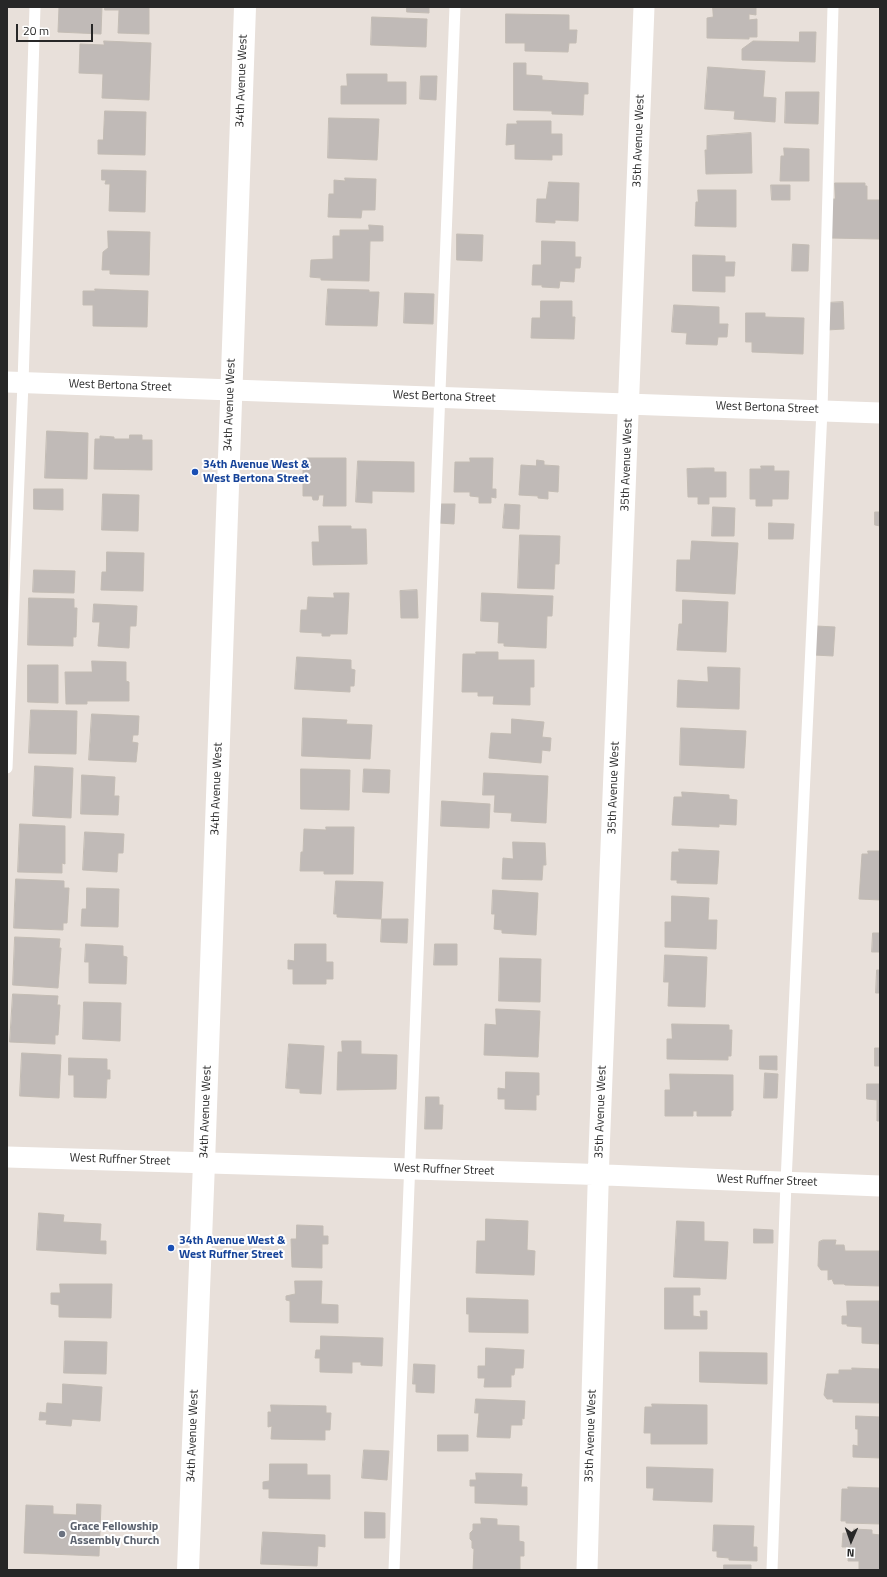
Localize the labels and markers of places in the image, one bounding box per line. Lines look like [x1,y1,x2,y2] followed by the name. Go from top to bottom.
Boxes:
[203,458,309,486] place label: 34th Avenue West & West Bertona Street
[190,467,200,477] marker: 34th Avenue West & West Bertona Street
[179,1234,285,1262] place label: 34th Avenue West & West Ruffner Street
[166,1243,176,1253] marker: 34th Avenue West & West Ruffner Street
[70,1520,159,1548] place label: Grace Fellowship Assembly Church
[57,1529,67,1539] marker: Grace Fellowship Assembly Church

